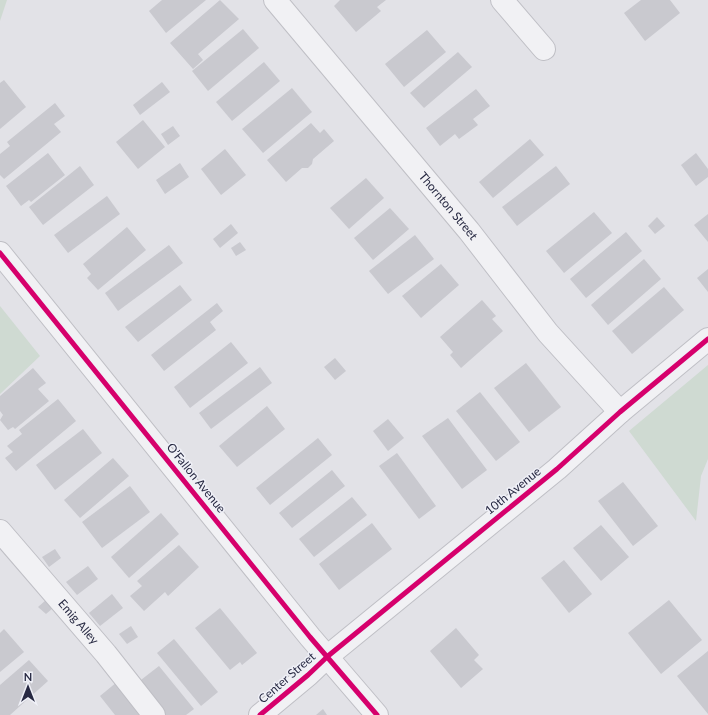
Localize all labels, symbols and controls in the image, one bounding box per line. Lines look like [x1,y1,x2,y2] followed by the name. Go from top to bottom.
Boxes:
[416,169,481,243] street label: Thornton Street
[164,440,229,516] street label: O’Fallon Avenue
[482,464,544,518] street label: 10th Avenue
[55,596,103,648] street label: Emig Alley
[255,648,319,706] street label: Center Street
[8,667,48,707] north arrow
[24,670,32,683] text: N

